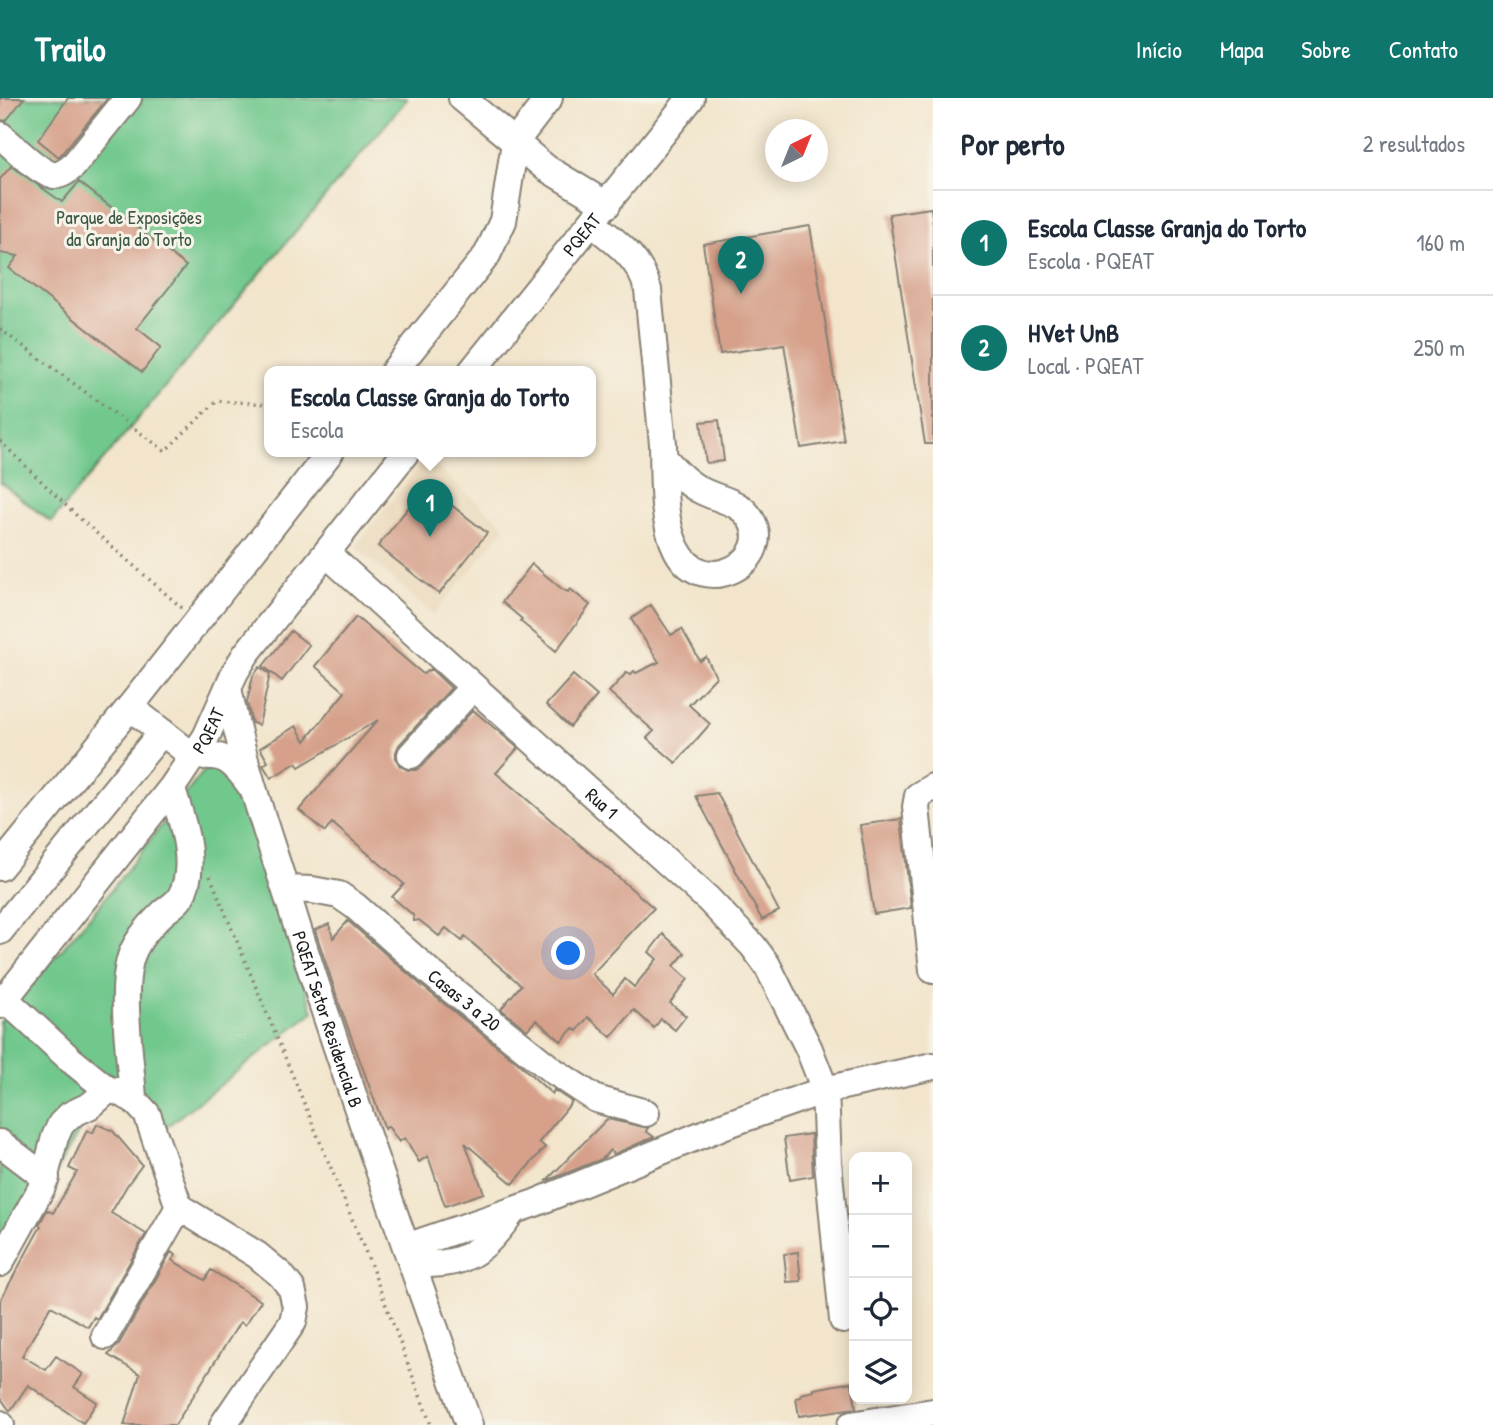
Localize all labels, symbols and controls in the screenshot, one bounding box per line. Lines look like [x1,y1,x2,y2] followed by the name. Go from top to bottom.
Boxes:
[35,27,106,71] text: Trailo
[1136,33,1182,65] text: Início
[1220,33,1263,65] text: Mapa
[1301,33,1351,65] text: Sobre
[1389,33,1458,65] text: Contato
[765,119,828,182] north arrow
[961,124,1065,164] text: Por perto
[1363,128,1465,159] text: 2 resultados
[56,204,202,252] park label: Parque de Exposições da Granja do Torto
[556,207,607,261] street label: PQEAT
[1028,210,1306,245] text: Escola Classe Granja do Torto
[980,227,988,258] text: 1
[1416,227,1465,258] text: 160 m
[718,236,764,294] pin: 2
[1028,245,1154,276] text: Escola · PQEAT
[1028,315,1119,350] text: HVet UnB
[979,332,989,363] text: 2
[1413,332,1465,363] text: 250 m
[1028,350,1143,381] text: Local · PQEAT
[264,366,596,457] popup
[291,379,569,414] text: Escola Classe Granja do Torto
[291,414,343,445] text: Escola
[407,479,453,537] pin: 1
[186,702,231,759] street label: PQEAT
[580,782,624,824] street label: Rua 1
[286,928,369,1111] street label: PQEAT Setor Residencial B
[551,936,585,970] your location
[422,963,506,1037] street label: Casas 3 a 20
[849,1152,912,1404] map controls
[849,1152,912,1215] button: +
[849,1215,912,1278] button: −
[849,1278,912,1341] button: locate
[849,1341,912,1404] button: layers

